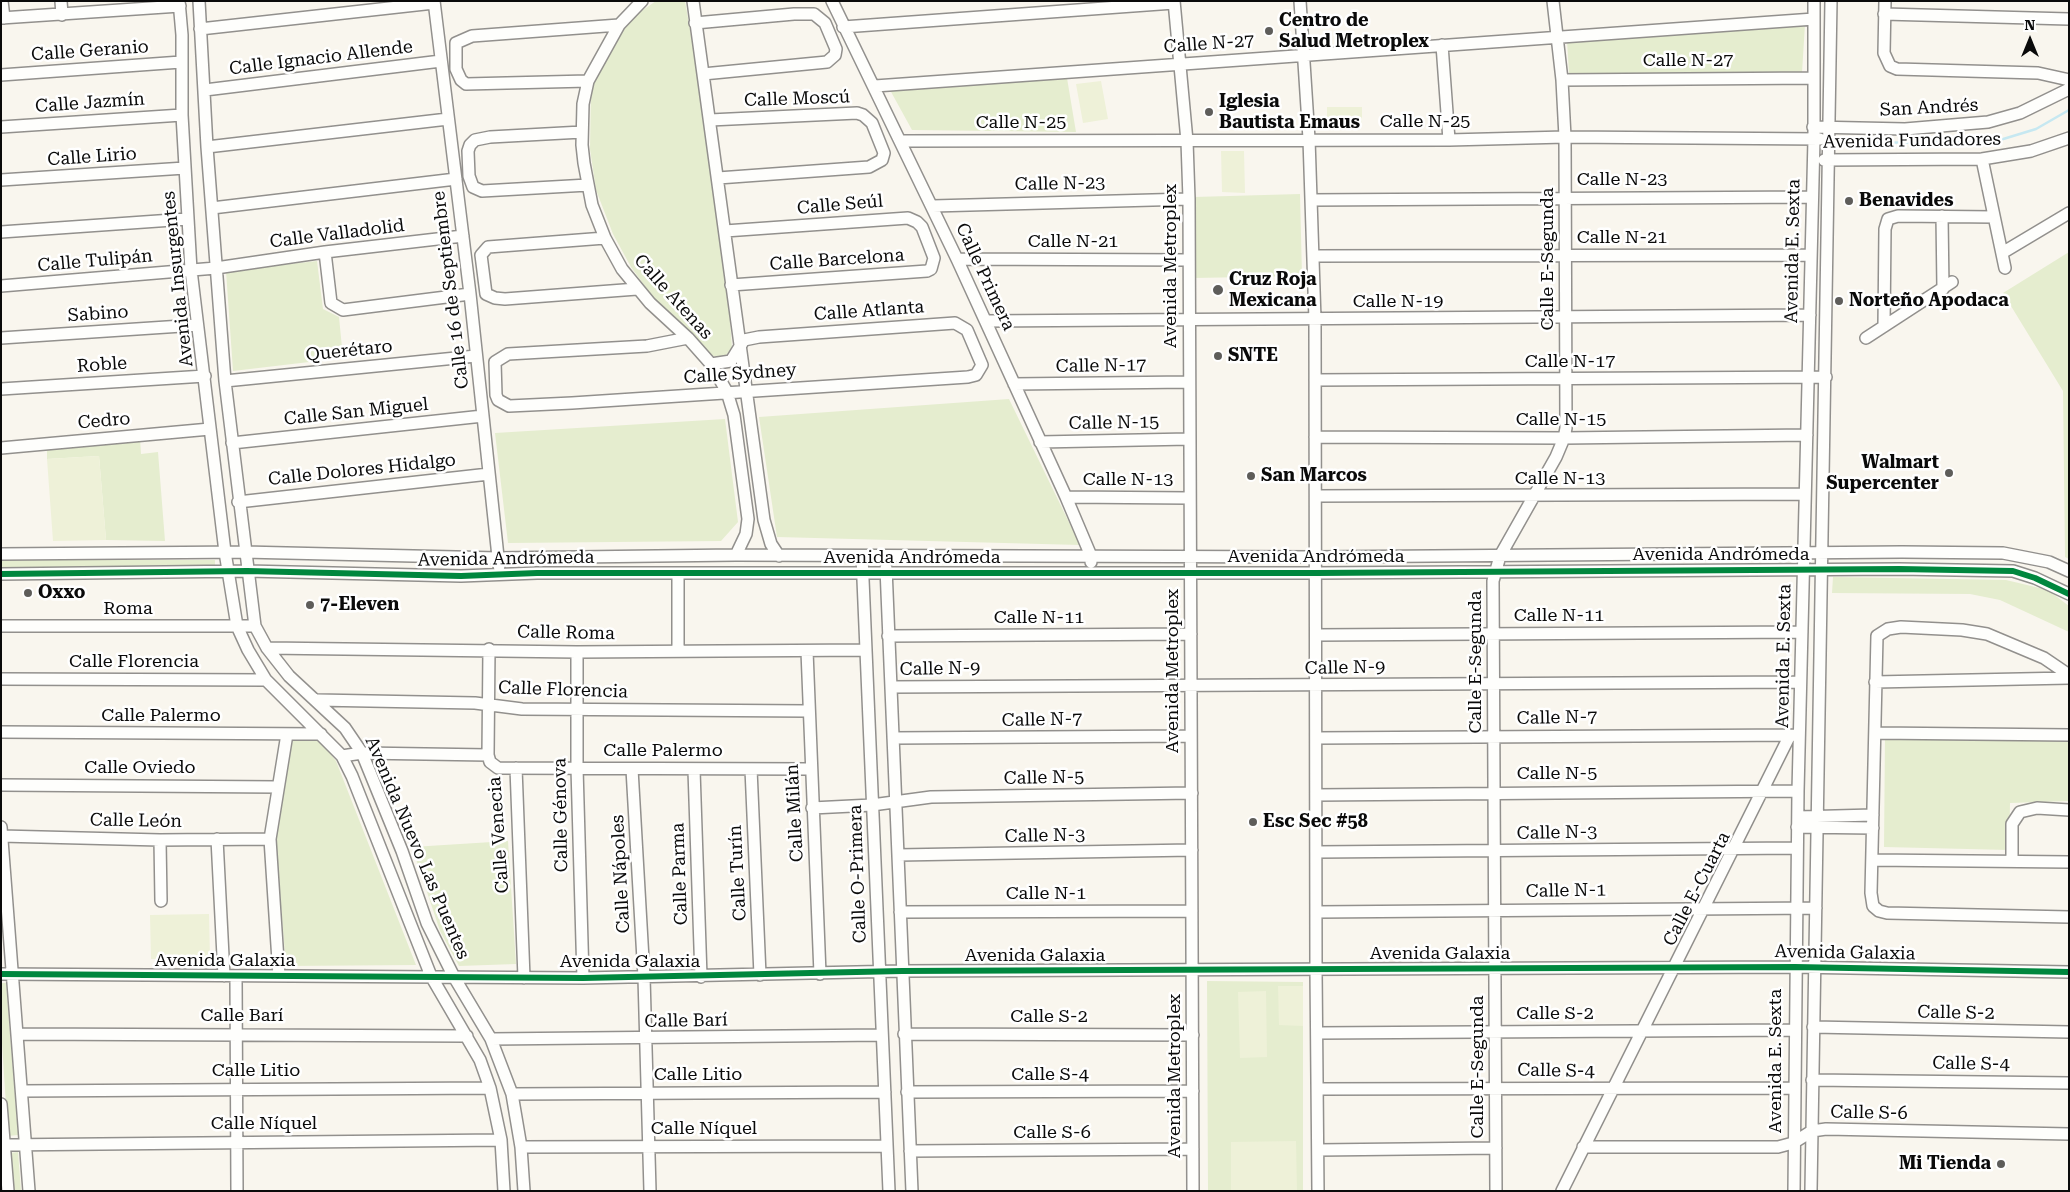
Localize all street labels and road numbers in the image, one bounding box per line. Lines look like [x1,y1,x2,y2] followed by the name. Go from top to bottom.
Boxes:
[1163,30,1255,58] street label: Calle N-27
[30,36,150,66] street label: Calle Geranio
[228,36,414,80] street label: Calle Ignacio Allende
[1643,50,1733,72] street label: Calle N-27
[744,86,850,112] street label: Calle Moscú
[34,88,146,118] street label: Calle Jazmín
[1879,95,1979,121] street label: San Andrés
[1380,111,1470,133] street label: Calle N-25
[976,112,1066,134] street label: Calle N-25
[1823,129,2001,153] street label: Avenida Fundadores
[47,143,137,171] street label: Calle Lirio
[1577,169,1667,191] street label: Calle N-23
[1014,172,1106,196] street label: Calle N-23
[1781,179,1805,323] street label: Avenida E. Sexta
[1160,184,1182,348] street label: Avenida Metroplex
[1537,187,1559,331] street label: Calle E-Segunda
[158,190,198,368] street label: Avenida Insurgentes
[428,190,474,390] street label: Calle 16 de Septiembre
[796,190,884,220] street label: Calle Seúl
[268,215,406,253] street label: Calle Valladolid
[951,220,1019,334] street label: Calle Primera
[1577,227,1667,249] street label: Calle N-21
[1028,231,1118,253] street label: Calle N-21
[36,245,154,277] street label: Calle Tulipán
[769,245,905,275] street label: Calle Barcelona
[629,250,717,344] street label: Calle Atenas
[1353,291,1443,313] street label: Calle N-19
[813,296,925,326] street label: Calle Atlanta
[67,301,129,327] street label: Sabino
[305,336,393,366] street label: Querétaro
[1525,351,1615,373] street label: Calle N-17
[76,352,128,378] street label: Roble
[1055,354,1147,378] street label: Calle N-17
[683,359,797,389] street label: Calle Sydney
[283,394,429,430] street label: Calle San Miguel
[77,408,131,434] street label: Cedro
[1516,409,1606,431] street label: Calle N-15
[1068,411,1160,435] street label: Calle N-15
[267,449,457,491] street label: Calle Dolores Hidalgo
[1515,468,1605,490] street label: Calle N-13
[1083,469,1173,491] street label: Calle N-13
[1633,544,1809,566] street label: Avenida Andrómeda
[1228,546,1404,568] street label: Avenida Andrómeda
[417,547,595,571] street label: Avenida Andrómeda
[824,547,1000,569] street label: Avenida Andrómeda
[1772,584,1796,728] street label: Avenida E. Sexta
[1162,589,1184,753] street label: Avenida Metroplex
[1465,590,1487,734] street label: Calle E-Segunda
[103,598,153,620] street label: Roma
[1514,605,1604,627] street label: Calle N-11
[994,607,1084,629] street label: Calle N-11
[517,621,615,645] street label: Calle Roma
[69,651,199,673] street label: Calle Florencia
[1304,656,1386,680] street label: Calle N-9
[899,657,981,681] street label: Calle N-9
[498,677,628,703] street label: Calle Florencia
[101,705,221,727] street label: Calle Palermo
[1516,706,1598,730] street label: Calle N-7
[1001,708,1083,732] street label: Calle N-7
[360,733,474,963] street label: Avenida Nuevo Las Puentes
[603,740,723,762] street label: Calle Palermo
[84,757,196,779] street label: Calle Oviedo
[549,758,573,872] street label: Calle Génova
[782,763,808,863] street label: Calle Milán
[1517,763,1597,785] street label: Calle N-5
[1003,766,1085,790] street label: Calle N-5
[484,776,514,894] street label: Calle Venecia
[845,804,871,944] street label: Calle O-Primera
[90,809,182,833] street label: Calle León
[607,814,635,934] street label: Calle Nápoles
[1516,821,1598,845] street label: Calle N-3
[667,822,693,926] street label: Calle Parma
[725,824,751,922] street label: Calle Turín
[1004,824,1086,848] street label: Calle N-3
[1659,828,1735,950] street label: Calle E-Cuarta
[1525,879,1607,903] street label: Calle N-1
[1006,883,1086,905] street label: Calle N-1
[1774,941,1916,965] street label: Avenida Galaxia
[1370,943,1510,965] street label: Avenida Galaxia
[965,945,1105,967] street label: Avenida Galaxia
[155,950,295,972] street label: Avenida Galaxia
[560,951,700,973] street label: Avenida Galaxia
[1765,989,1787,1133] street label: Avenida E. Sexta
[1164,994,1186,1158] street label: Avenida Metroplex
[1467,995,1489,1139] street label: Calle E-Segunda
[1917,1002,1995,1024] street label: Calle S-2
[1516,1003,1594,1025] street label: Calle S-2
[200,1005,284,1027] street label: Calle Barí
[1010,1006,1088,1028] street label: Calle S-2
[644,1009,728,1033] street label: Calle Barí
[1932,1053,2010,1075] street label: Calle S-4
[212,1060,300,1082] street label: Calle Litio
[1517,1060,1595,1082] street label: Calle S-4
[654,1064,742,1086] street label: Calle Litio
[1011,1064,1089,1086] street label: Calle S-4
[1830,1102,1908,1124] street label: Calle S-6
[211,1113,317,1135] street label: Calle Níquel
[651,1118,757,1140] street label: Calle Níquel
[1013,1122,1091,1144] street label: Calle S-6

